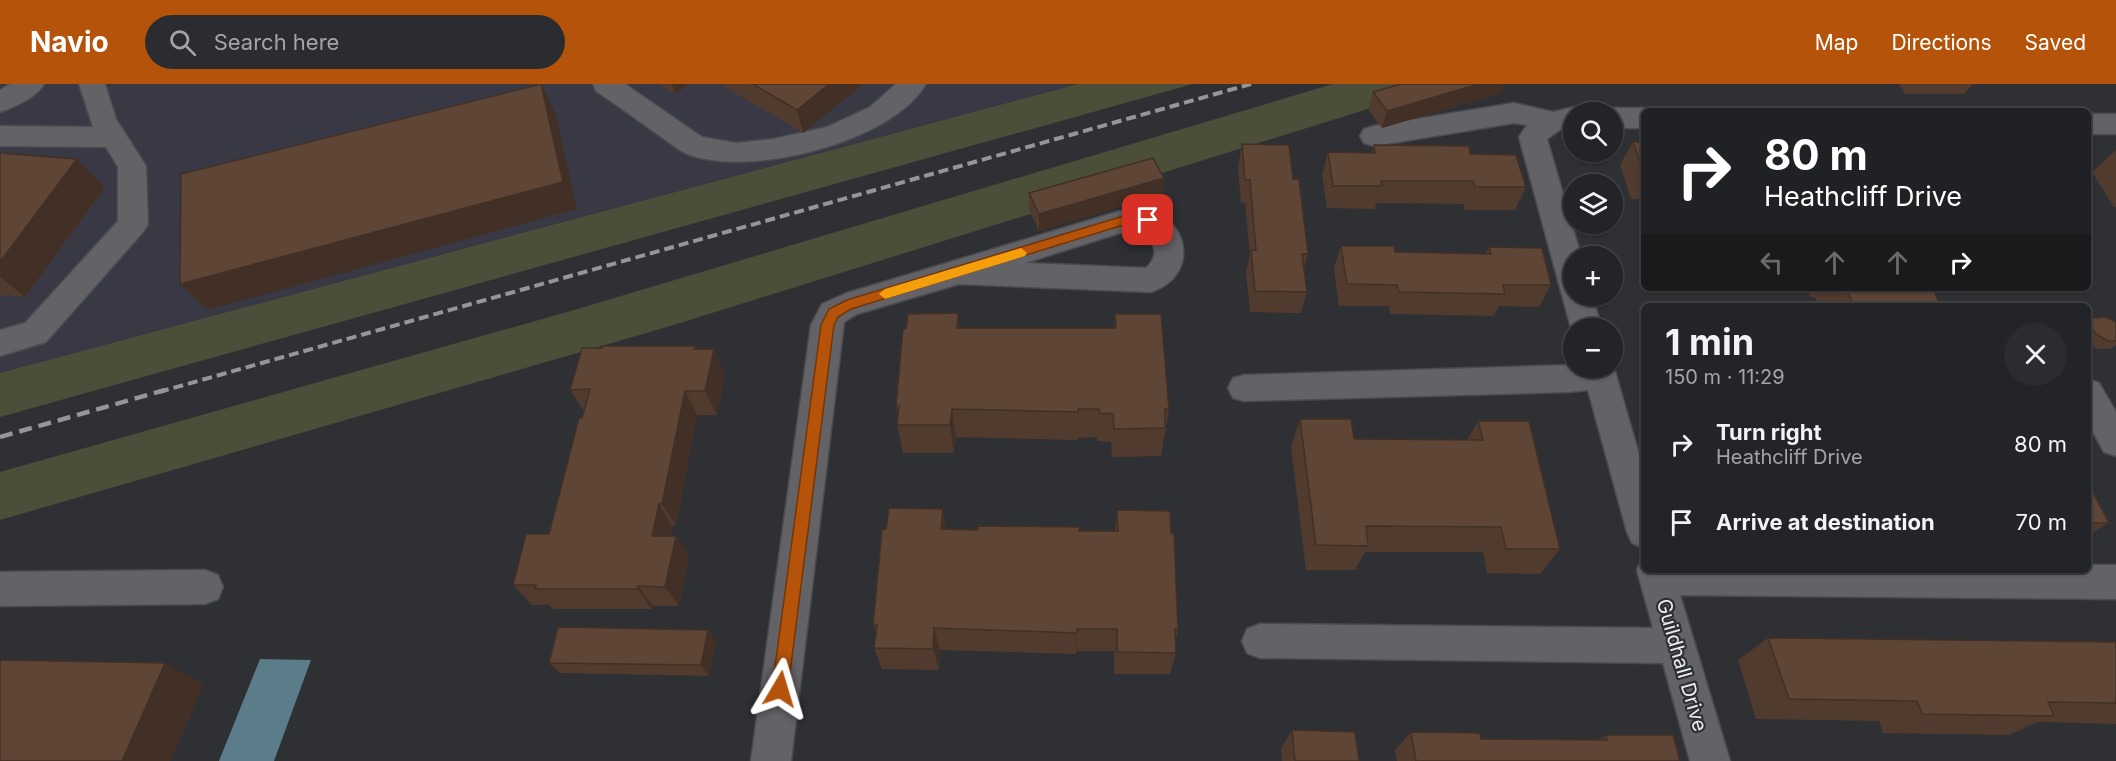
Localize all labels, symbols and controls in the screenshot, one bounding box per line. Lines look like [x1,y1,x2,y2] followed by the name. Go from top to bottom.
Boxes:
[145,15,565,69] search box
[30,25,109,59] text: Navio
[166,26,199,59] icon: search
[214,29,339,55] text: Search here
[1815,30,1858,55] text: Map
[1891,30,1992,55] text: Directions
[2025,30,2086,55] text: Saved
[1563,102,1623,378] map controls
[1563,102,1623,162] button: search
[1764,129,1868,180] text: 80 m
[1665,132,1743,210] icon: right
[1563,174,1623,234] button: layers
[1764,180,1962,213] text: Heathcliff Drive
[1122,194,1173,245] pin
[1131,203,1164,236] icon: arrive
[1563,246,1623,306] button: +
[1755,246,1788,279] icon: left
[1818,246,1851,279] icon: ahead
[1881,246,1914,279] icon: ahead
[1944,246,1977,279] icon: right
[1563,318,1623,378] button: −
[1665,320,1754,364] text: 1 min
[2004,323,2067,386] button: close
[1665,365,1785,389] text: 150 m · 11:29
[1716,419,1822,445] text: Turn right
[1665,428,1698,461] icon: right
[2014,431,2067,457] text: 80 m
[1716,445,1863,469] text: Heathcliff Drive
[1665,506,1698,539] icon: arrive
[1716,509,1935,535] text: Arrive at destination
[2016,509,2067,535] text: 70 m
[1652,596,1712,734] street label: Guildhall Drive
[748,657,812,721] position arrow

